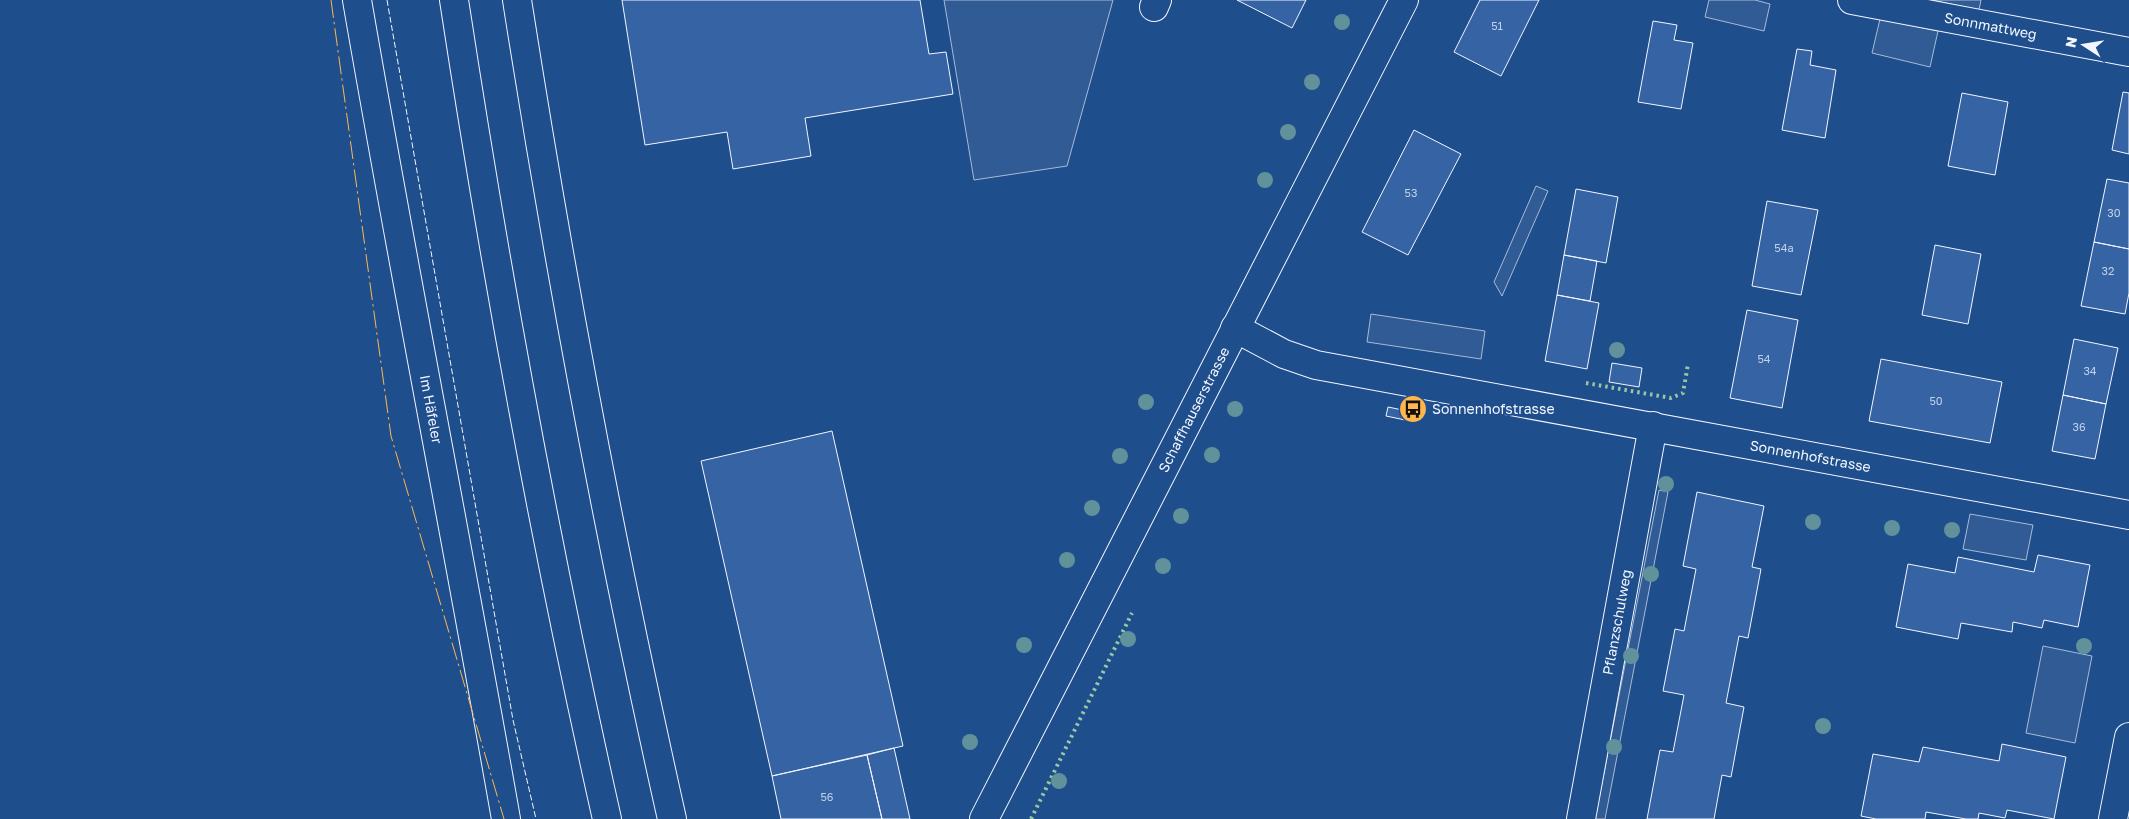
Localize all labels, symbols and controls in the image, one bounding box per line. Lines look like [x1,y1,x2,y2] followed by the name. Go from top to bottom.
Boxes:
[1943,9,2038,43] street label: Sonnmattweg
[1491,19,1503,32] house number: 51
[2059,20,2109,70] north arrow
[2061,35,2080,49] text: N
[1405,186,1417,199] house number: 53
[2107,206,2121,219] house number: 30
[1774,241,1794,254] house number: 54a
[2102,264,2114,277] house number: 32
[1154,344,1233,475] street label: Schaffhauserstrasse
[1757,352,1771,365] house number: 54
[2083,364,2097,377] house number: 34
[417,373,446,446] street label: Im Häfeler
[1398,394,1428,424] bus stop icon: Sonnenhofstrasse
[1929,394,1943,407] house number: 50
[1432,400,1555,417] place label: Sonnenhofstrasse
[2072,420,2086,433] house number: 36
[1749,436,1872,475] street label: Sonnenhofstrasse
[1599,568,1635,676] street label: Pflanzschulweg
[820,790,834,803] house number: 56

